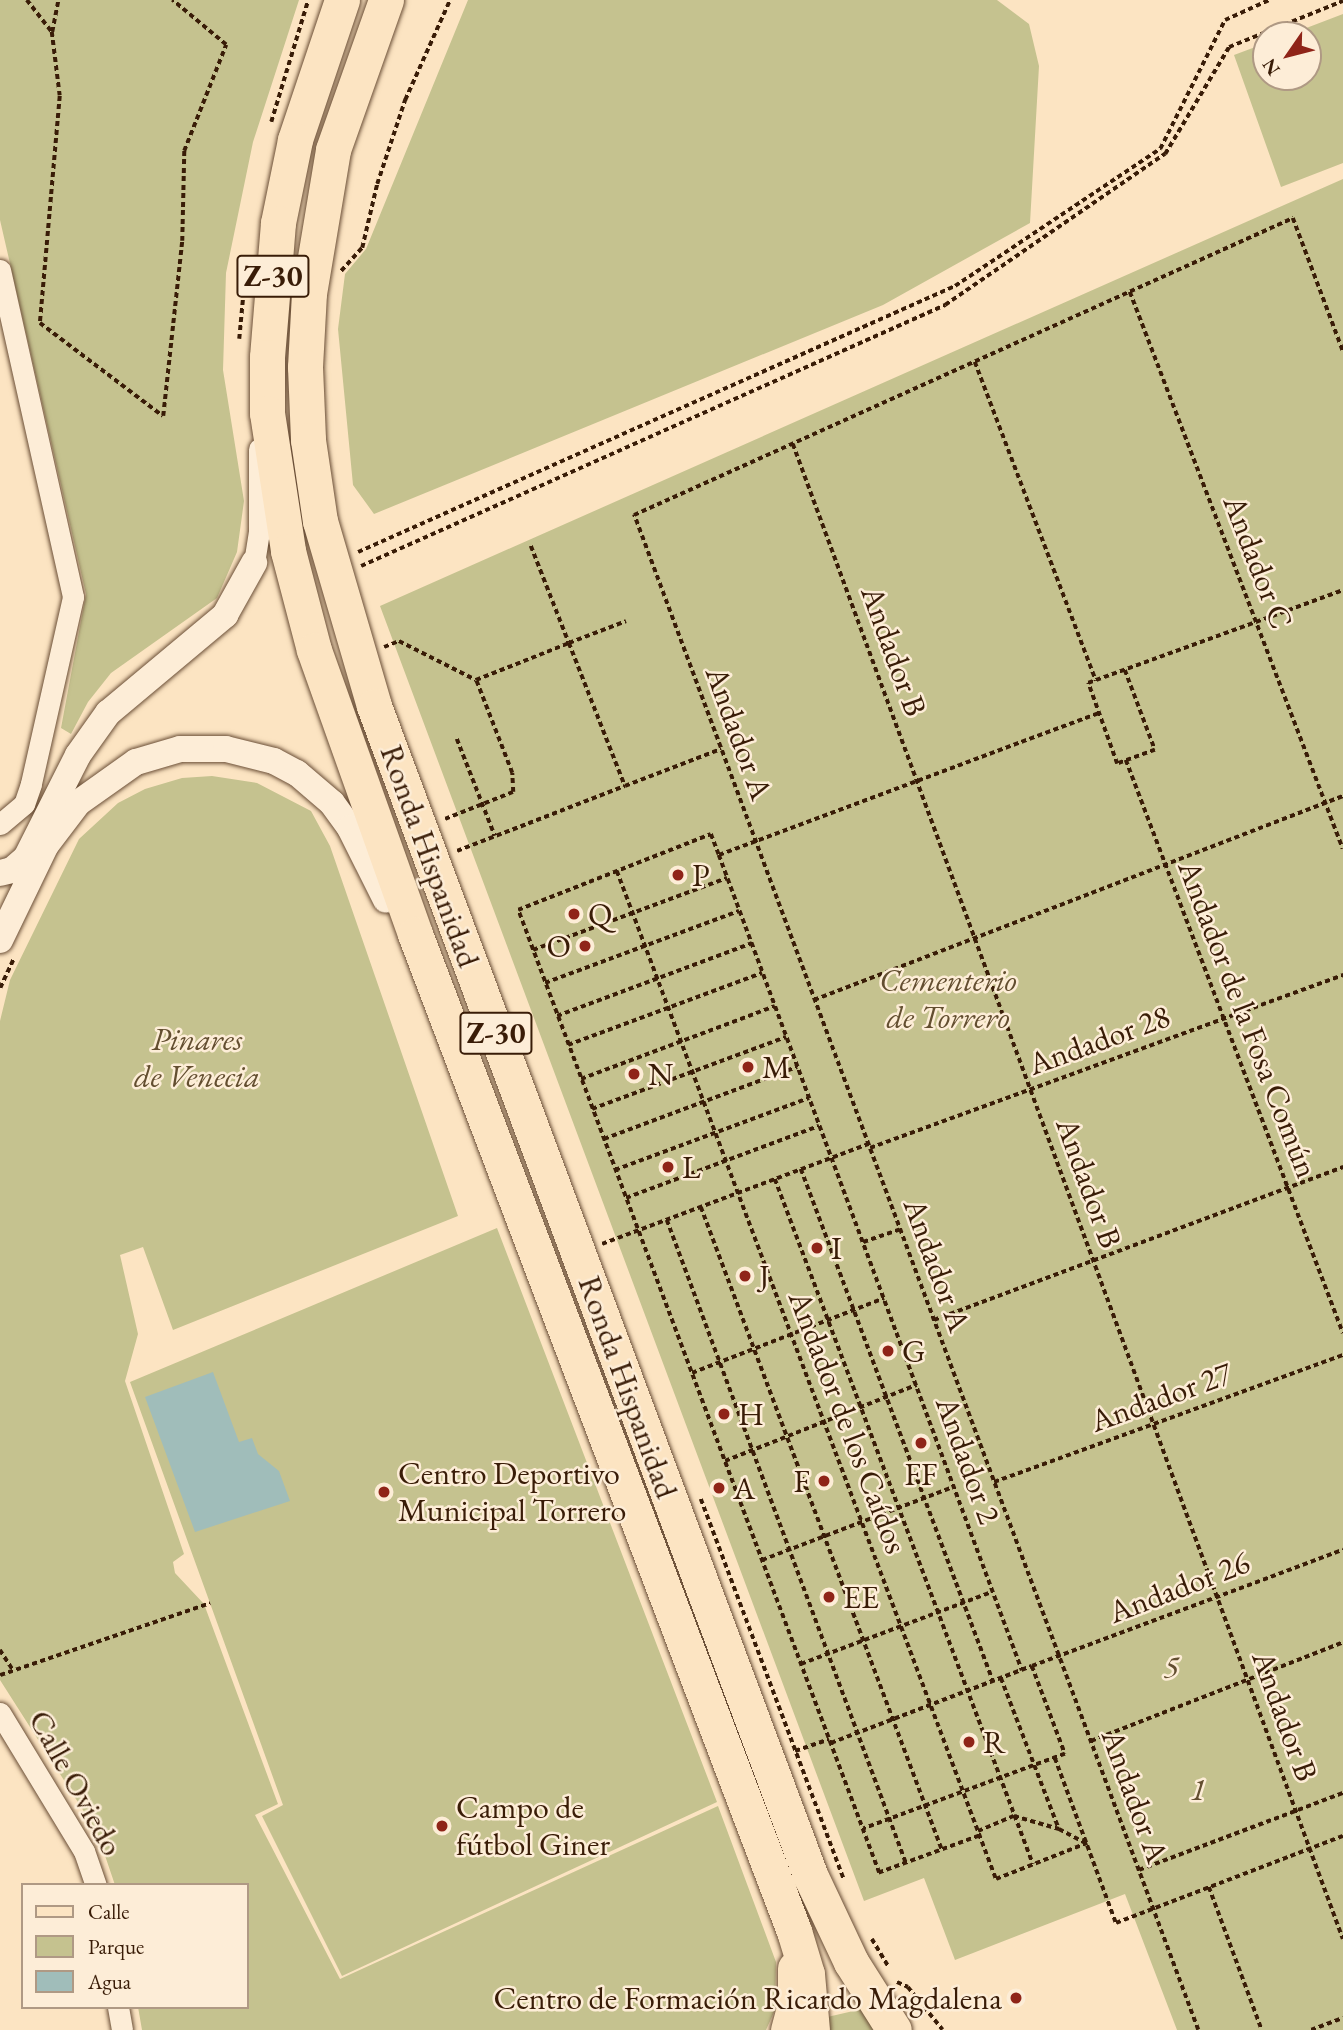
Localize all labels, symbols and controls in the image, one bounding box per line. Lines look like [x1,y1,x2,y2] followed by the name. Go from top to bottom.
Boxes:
[1252,21,1322,91] north arrow
[1256,54,1286,81] text: N
[236,250,310,302] road number: Z-30
[1215,490,1301,634] street label: Andador C
[853,581,935,721] street label: Andador B
[697,661,781,805] street label: Andador A
[372,740,488,972] street label: Ronda Hispanidad
[1170,855,1326,1183] street label: Andador de la Fosa Común
[692,856,710,894] place label: P
[670,867,686,883] marker: P
[588,895,612,933] place label: Q
[566,906,582,922] marker: Q
[547,927,571,965] place label: O
[577,938,593,954] marker: O
[879,962,1017,1037] park label: Cementerio de Torrero
[1023,997,1175,1083] street label: Andador 28
[459,1007,533,1060] road number: Z-30
[134,1021,260,1096] park label: Pinares de Venecia
[762,1048,791,1086] place label: M
[648,1055,673,1093] place label: N
[740,1059,756,1075] marker: M
[626,1066,642,1082] marker: N
[1048,1113,1130,1253] street label: Andador B
[682,1148,701,1186] place label: L
[660,1159,676,1175] marker: L
[895,1193,979,1337] street label: Andador A
[831,1229,842,1267] place label: I
[809,1240,825,1256] marker: I
[759,1257,770,1295] place label: J
[737,1268,753,1284] marker: J
[570,1271,686,1503] street label: Ronda Hispanidad
[780,1285,916,1559] street label: Andador de los Caídos
[902,1332,925,1370] place label: G
[880,1343,896,1359] marker: G
[1085,1354,1237,1440] street label: Andador 27
[927,1391,1009,1529] street label: Andador 2
[738,1395,764,1433] place label: H
[716,1406,732,1422] marker: H
[913,1435,929,1451] marker: FF
[398,1455,626,1530] place label: Centro Deportivo Municipal Torrero
[905,1455,937,1493] place label: FF
[794,1462,810,1500] place label: F
[733,1469,755,1507] place label: A
[816,1473,832,1489] marker: F
[711,1480,727,1496] marker: A
[376,1484,392,1500] marker: Centro Deportivo Municipal Torrero
[1103,1543,1255,1631] street label: Andador 26
[843,1578,879,1616] place label: EE
[821,1589,837,1605] marker: EE
[1244,1646,1326,1786] street label: Andador B
[1163,1647,1179,1685] park label: 5
[20,1704,132,1862] street label: Calle Oviedo
[983,1723,1006,1761] place label: R
[1093,1724,1177,1868] street label: Andador A
[961,1734,977,1750] marker: R
[1190,1770,1206,1808] park label: 1
[456,1789,610,1864] place label: Campo de fútbol Giner
[434,1818,450,1834] marker: Campo de fútbol Giner
[21,1883,248,2009] legend
[88,1898,130,1925] text: Calle
[88,1933,144,1960] text: Parque
[88,1968,131,1995] text: Agua
[493,1979,1002,2017] place label: Centro de Formación Ricardo Magdalena
[1008,1990,1024,2006] marker: Centro de Formación Ricardo Magdalena

